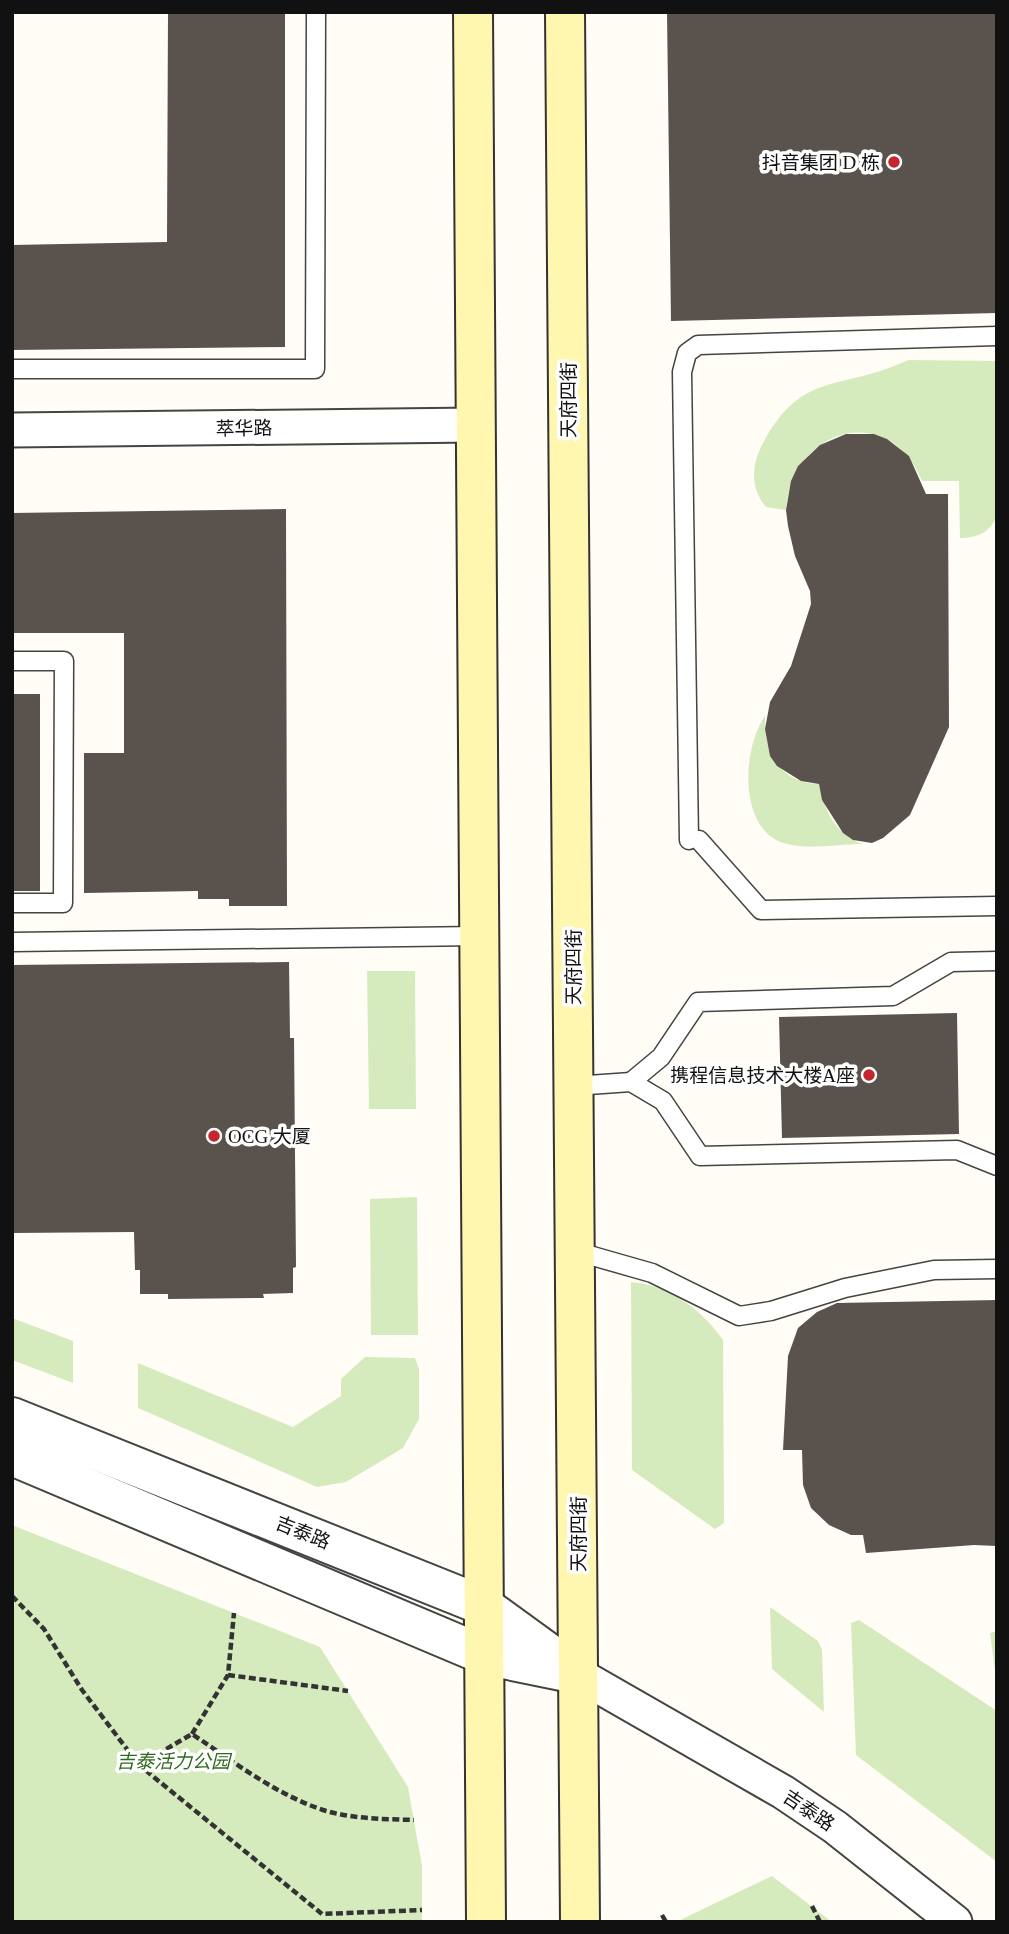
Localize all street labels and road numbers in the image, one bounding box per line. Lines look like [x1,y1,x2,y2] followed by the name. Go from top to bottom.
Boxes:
[558,362,579,438] street label: 天府四街
[215,418,273,439] street label: 萃华路
[563,929,584,1005] street label: 天府四街
[568,1496,589,1572] street label: 天府四街
[272,1512,333,1553] street label: 吉泰路
[779,1786,838,1835] street label: 吉泰路

